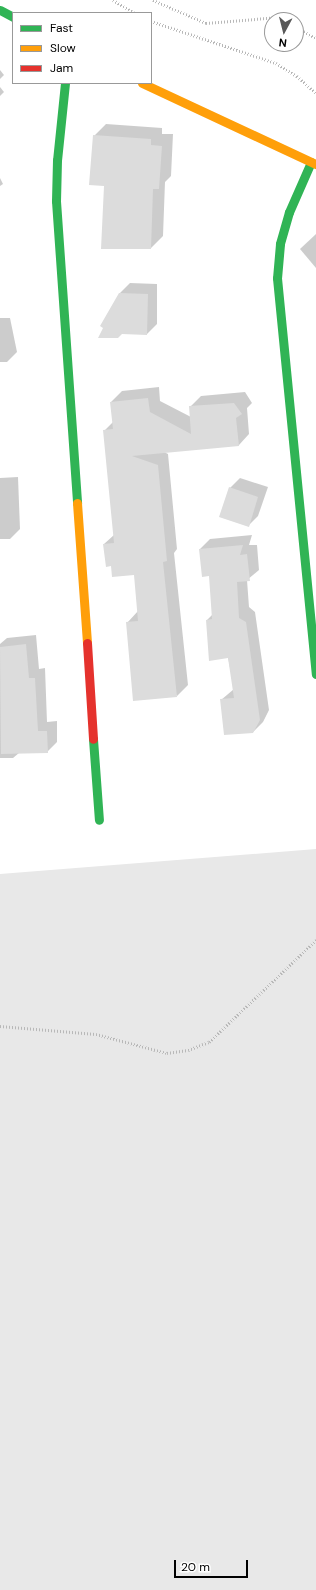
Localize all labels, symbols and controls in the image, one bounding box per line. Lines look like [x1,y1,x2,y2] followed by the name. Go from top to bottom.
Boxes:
[12,12,152,84] legend
[264,12,304,52] north arrow
[50,20,73,36] text: Fast
[278,35,287,50] text: N
[50,40,76,56] text: Slow
[50,60,73,76] text: Jam
[176,1552,250,1578] scale bar
[181,1559,210,1575] text: 20 m

